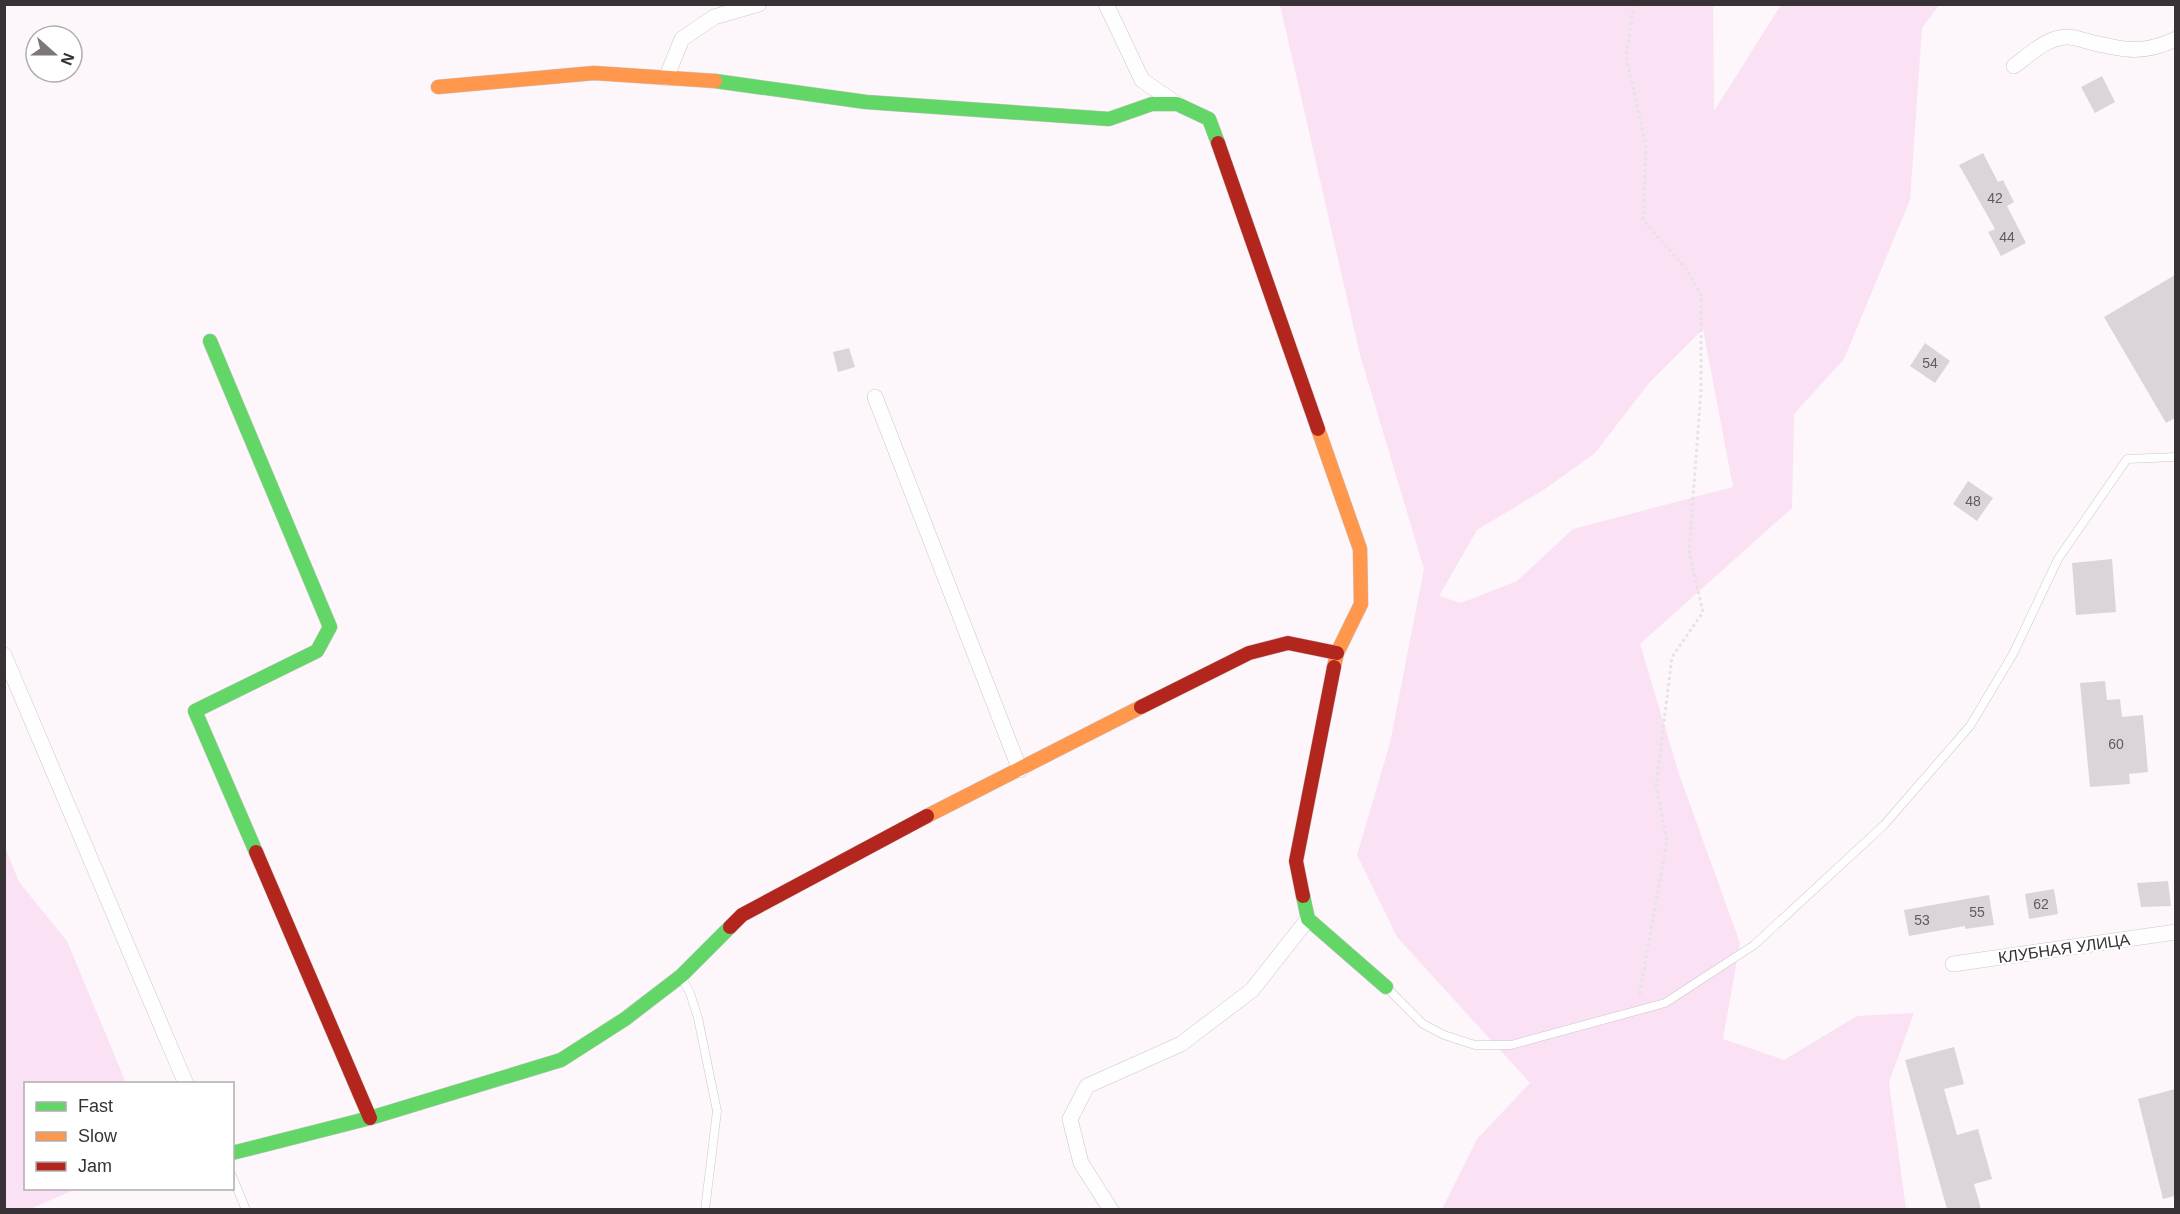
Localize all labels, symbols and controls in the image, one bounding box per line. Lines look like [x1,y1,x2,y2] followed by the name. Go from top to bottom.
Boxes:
[24,24,84,84] north arrow
[58,51,78,68] text: N
[1987,190,2003,206] house number: 42
[1999,229,2015,245] house number: 44
[1922,355,1938,371] house number: 54
[1965,493,1981,509] house number: 48
[2108,736,2124,752] house number: 60
[2033,896,2049,912] house number: 62
[1969,904,1985,920] house number: 55
[1914,912,1930,928] house number: 53
[1997,931,2131,966] street label: КЛУБНАЯ УЛИЦА
[24,1082,234,1190] legend
[78,1096,113,1116] text: Fast
[78,1126,118,1146] text: Slow
[78,1156,112,1176] text: Jam

